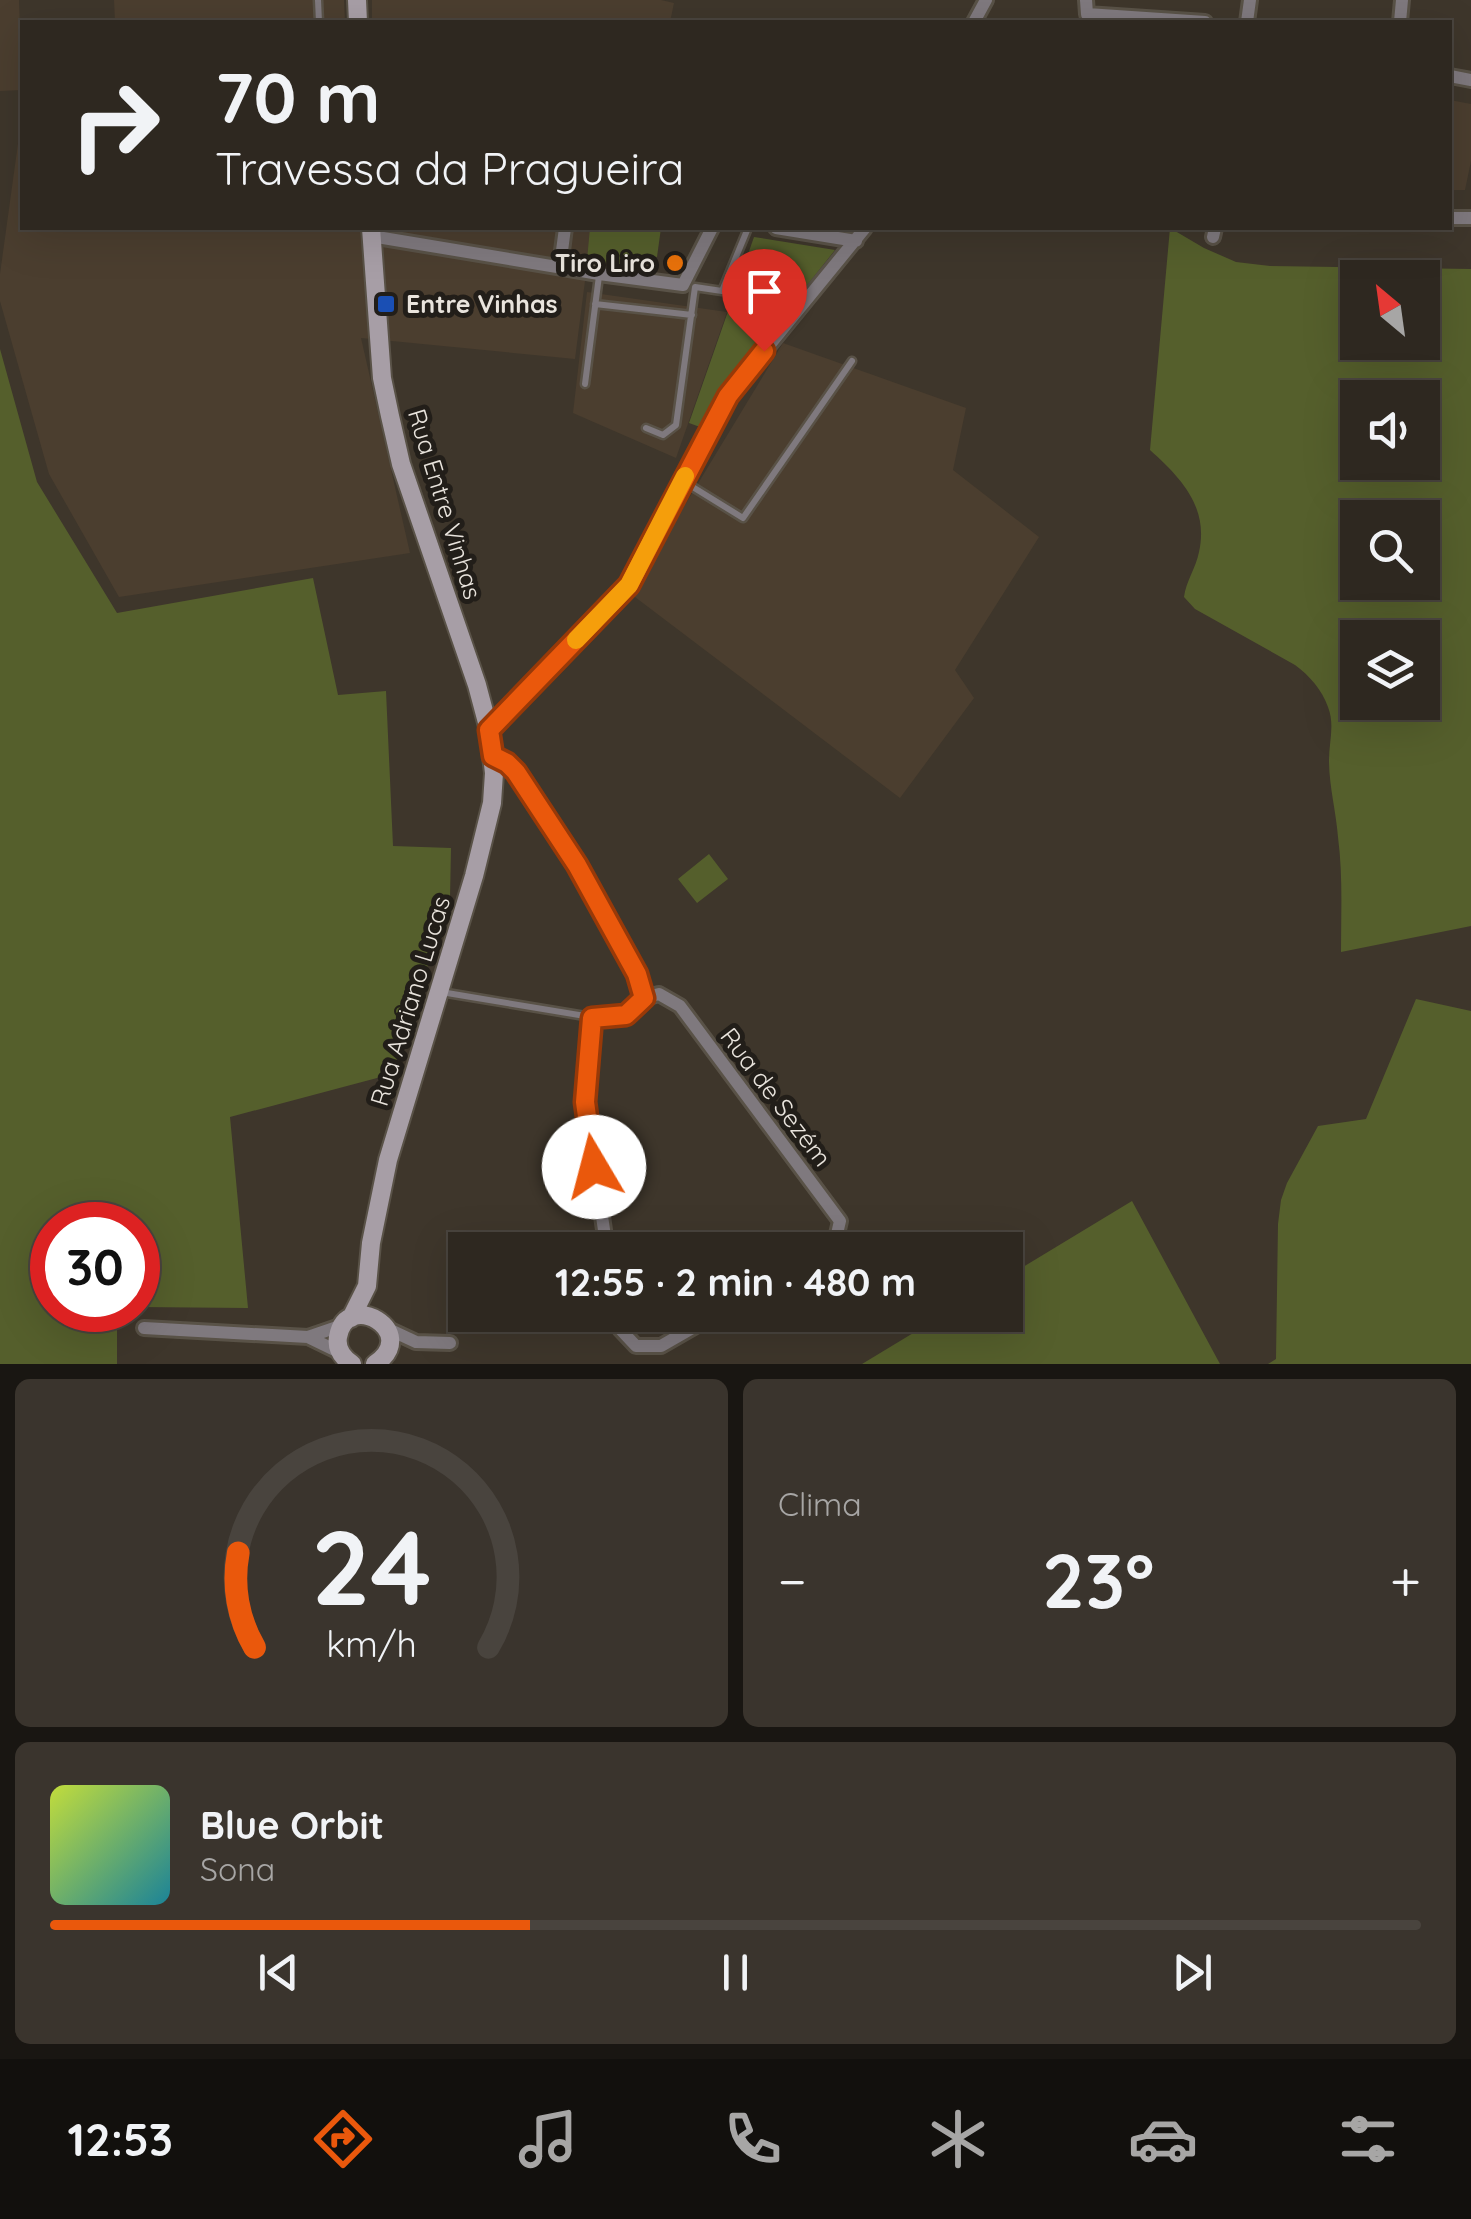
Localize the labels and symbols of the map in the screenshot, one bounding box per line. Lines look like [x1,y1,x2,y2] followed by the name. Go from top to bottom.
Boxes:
[555,247,655,278] place label: Tiro Liro
[722,249,807,352] pin
[664,252,686,274] marker: Tiro Liro
[1340,260,1440,360] north arrow
[406,288,558,319] place label: Entre Vinhas
[375,293,397,315] marker: Entre Vinhas
[402,405,489,603] street label: Rua Entre Vinhas
[363,892,456,1110] street label: Rua Adriano Lucas
[714,1021,839,1172] street label: Rua de Sezém
[542,1115,646,1219] position arrow
[30,1202,160,1332] speed limit sign: 30

